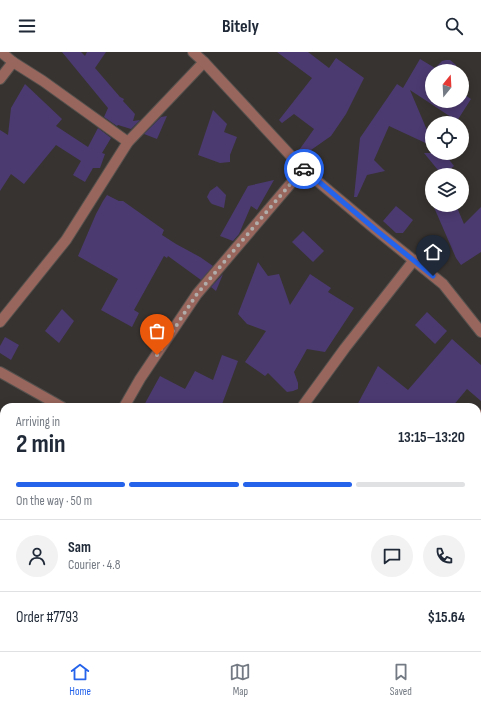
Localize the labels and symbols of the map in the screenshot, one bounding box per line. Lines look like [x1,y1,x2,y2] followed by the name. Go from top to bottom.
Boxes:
[425,64,469,108] north arrow
[284,149,324,189] courier
[416,235,450,276] pin
[140,314,174,355] pin

